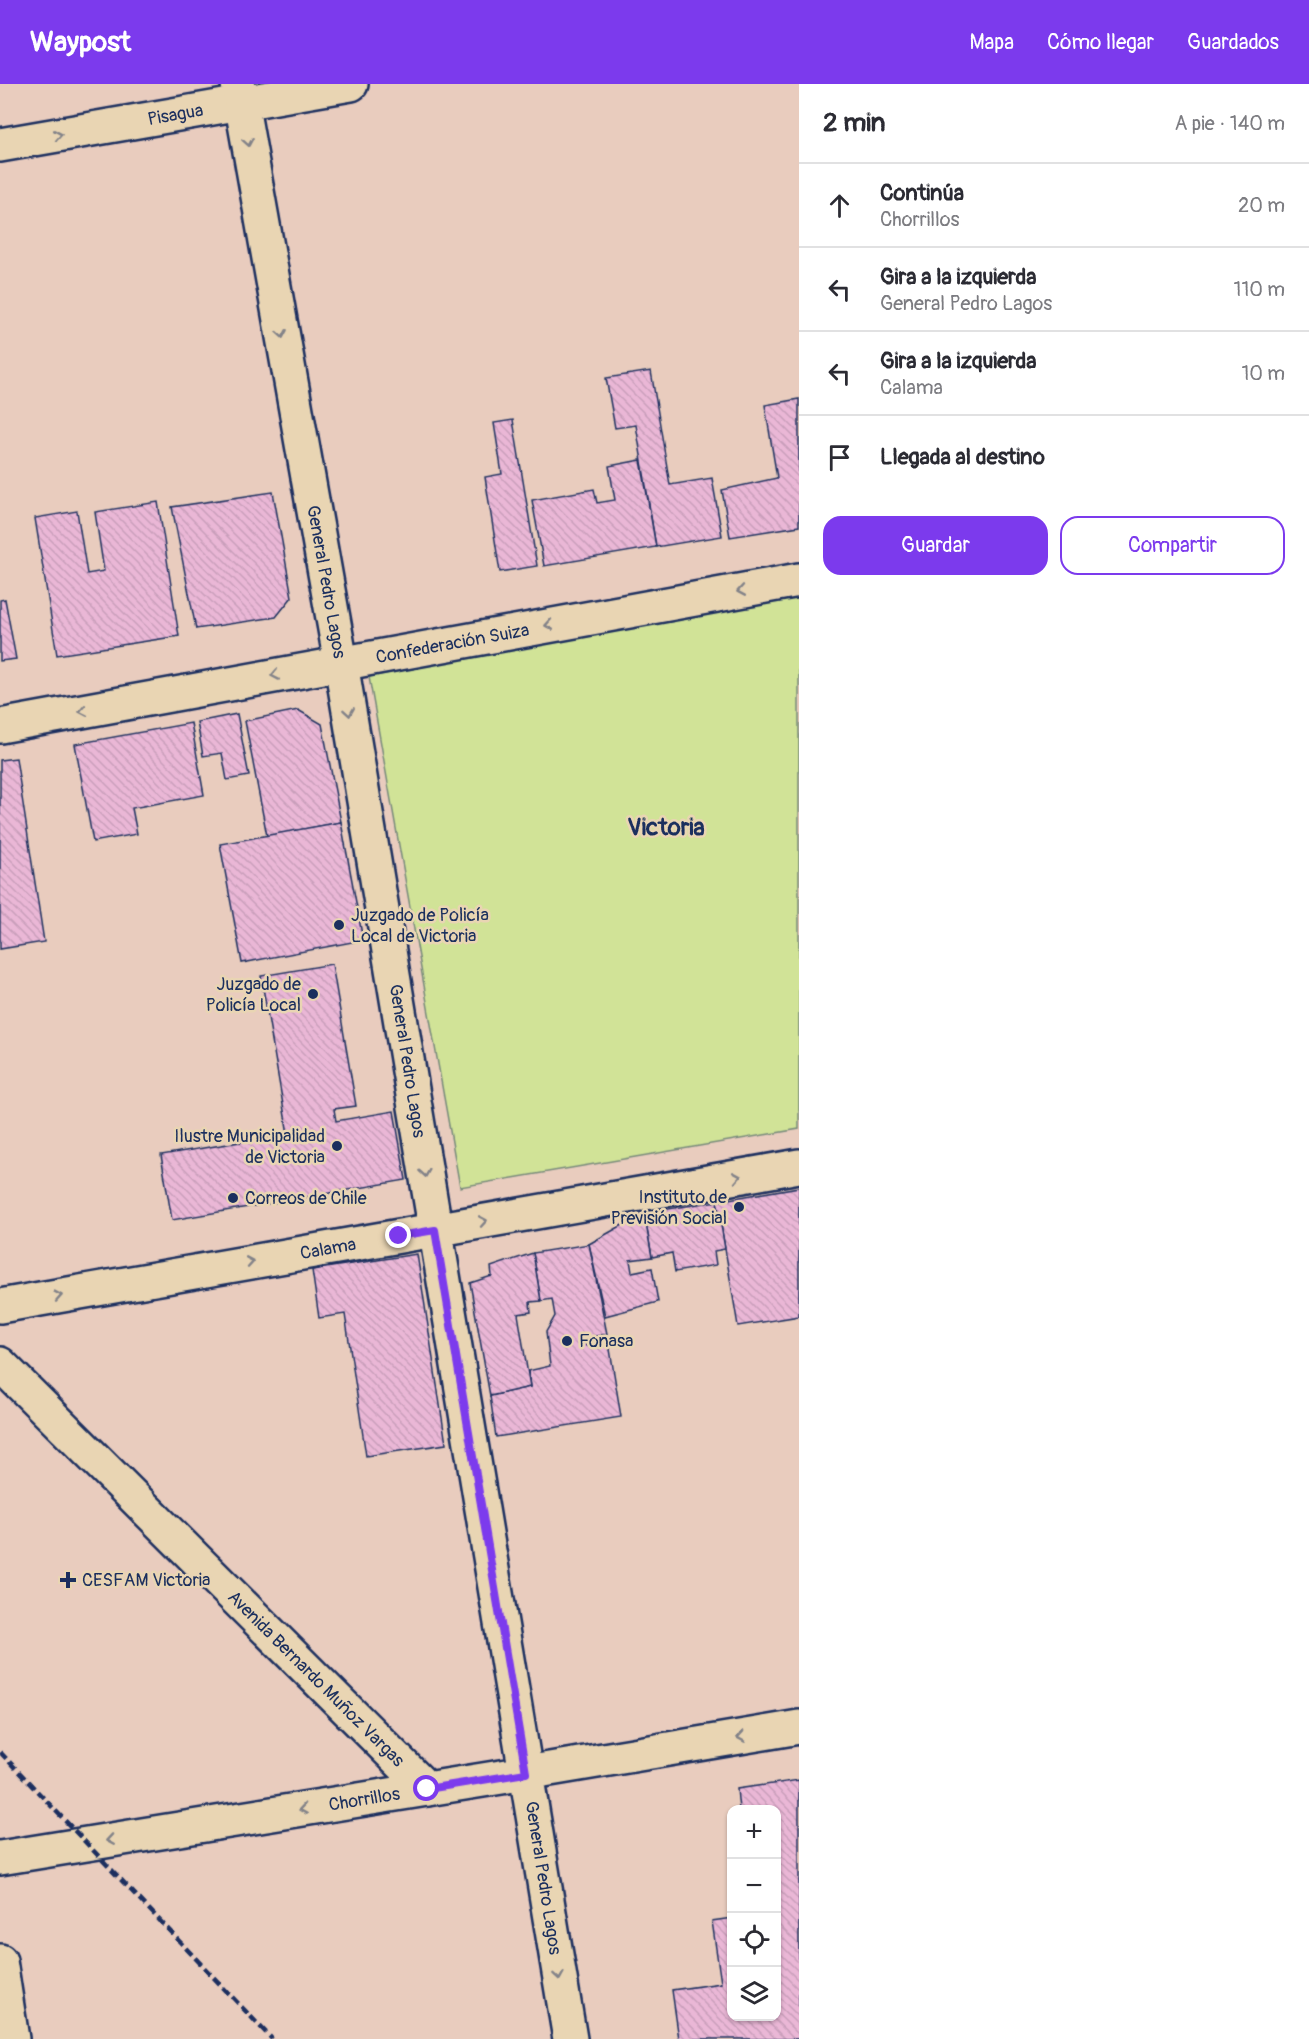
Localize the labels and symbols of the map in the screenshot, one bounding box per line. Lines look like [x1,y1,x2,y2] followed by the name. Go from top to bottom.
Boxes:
[146,98,205,131] street label: Pisagua
[52,129,62,142] one-way arrow
[241,136,254,146] one-way arrow
[275,328,288,338] one-way arrow
[301,504,351,660] street label: General Pedro Lagos
[737,584,747,597] one-way arrow
[374,618,531,669] street label: Confederación Suiza
[545,618,555,631] one-way arrow
[270,668,280,681] one-way arrow
[79,704,89,717] one-way arrow
[342,707,354,716] one-way arrow
[627,813,705,842] district label: Victoria
[351,904,489,948] place label: Juzgado de Policía Local de Victoria
[332,918,346,932] marker: Juzgado de Policía Local de Victoria
[206,973,301,1017] place label: Juzgado de Policía Local
[384,983,430,1139] street label: General Pedro Lagos
[306,987,320,1001] marker: Juzgado de Policía Local
[174,1125,325,1169] place label: Ilustre Municipalidad de Victoria
[330,1139,344,1153] marker: Ilustre Municipalidad de Victoria
[419,1169,431,1178] one-way arrow
[732,1171,742,1184] one-way arrow
[611,1186,727,1230] place label: Instituto de Previsión Social
[245,1187,367,1210] place label: Correos de Chile
[226,1191,240,1205] marker: Correos de Chile
[732,1200,746,1214] marker: Instituto de Previsión Social
[478,1215,488,1228] one-way arrow
[385,1222,411,1248] route end
[298,1232,358,1265] street label: Calama
[244,1256,254,1269] one-way arrow
[53,1290,62,1302] one-way arrow
[579,1330,633,1353] place label: Fonasa
[560,1334,574,1348] marker: Fonasa
[82,1569,210,1592] place label: CESFAM Victoria
[59,1571,77,1589] marker: CESFAM Victoria
[223,1586,409,1772] street label: Avenida Bernardo Muñoz Vargas
[737,1730,747,1743] one-way arrow
[413,1775,439,1801] route start
[327,1782,401,1816] street label: Chorrillos
[520,1800,566,1956] street label: General Pedro Lagos
[298,1802,308,1815] one-way arrow
[106,1834,115,1846] one-way arrow
[553,1971,565,1980] one-way arrow

